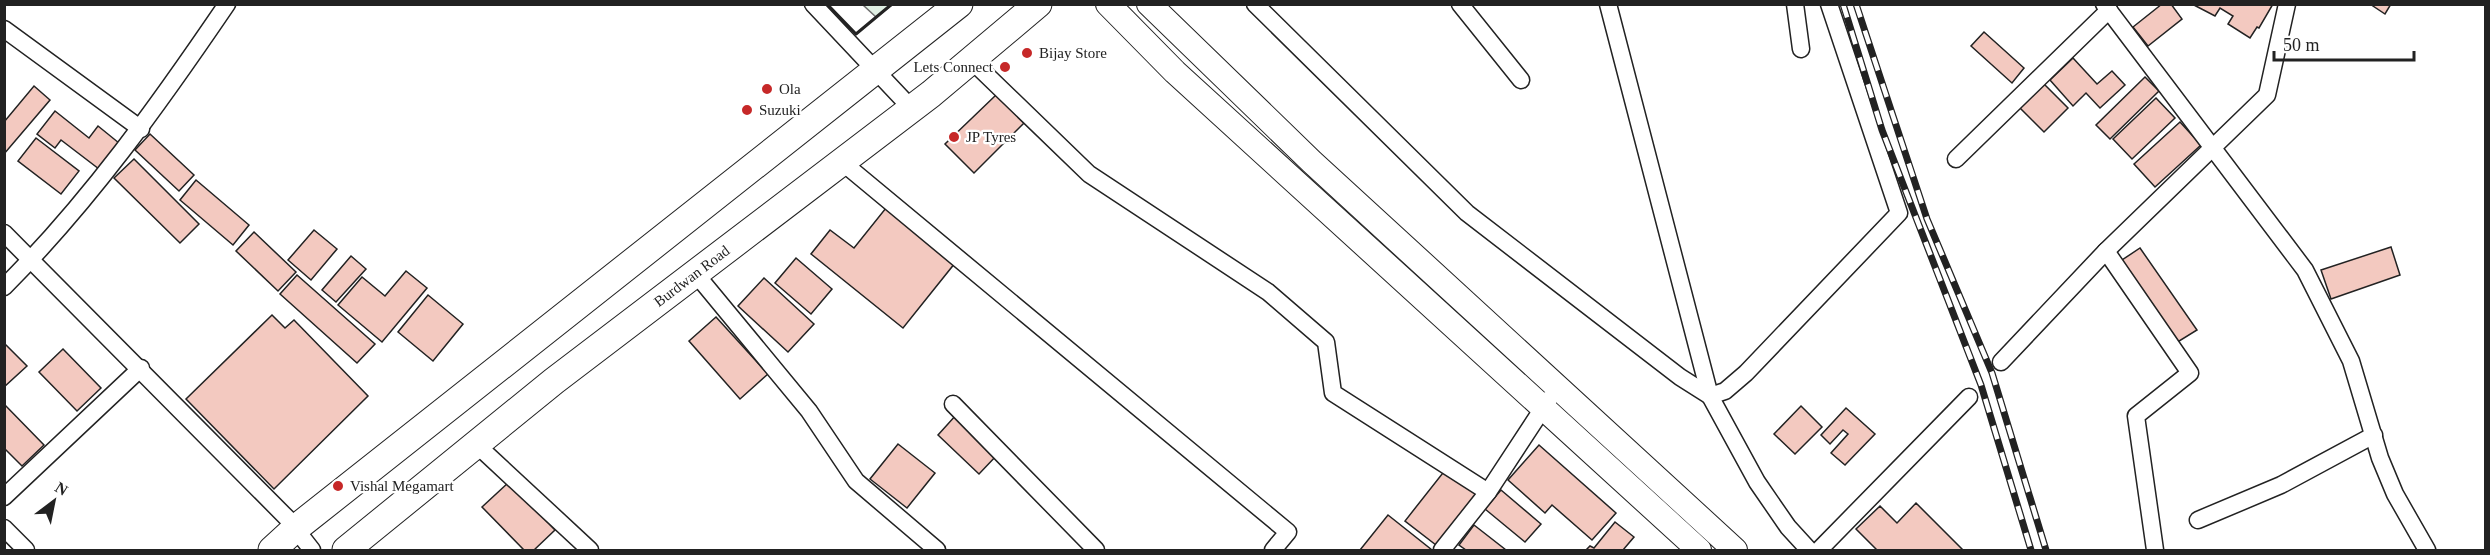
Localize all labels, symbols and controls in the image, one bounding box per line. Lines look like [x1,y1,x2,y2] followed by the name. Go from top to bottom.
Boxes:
[2274,24,2414,62] scale bar
[2283,35,2320,55] text: 50 m
[1039,45,1107,61] place label: Bijay Store
[1020,46,1034,60] marker: Bijay Store
[913,59,994,75] place label: Lets Connect
[998,60,1012,74] marker: Lets Connect
[779,81,801,97] place label: Ola
[760,82,774,96] marker: Ola
[759,102,801,118] place label: Suzuki
[740,103,754,117] marker: Suzuki
[966,129,1016,145] place label: JP Tyres
[947,130,961,144] marker: JP Tyres
[651,242,733,310] street label: Burdwan Road
[24,471,84,531] north arrow
[52,478,71,499] text: N
[350,478,454,494] place label: Vishal Megamart
[331,479,345,493] marker: Vishal Megamart

